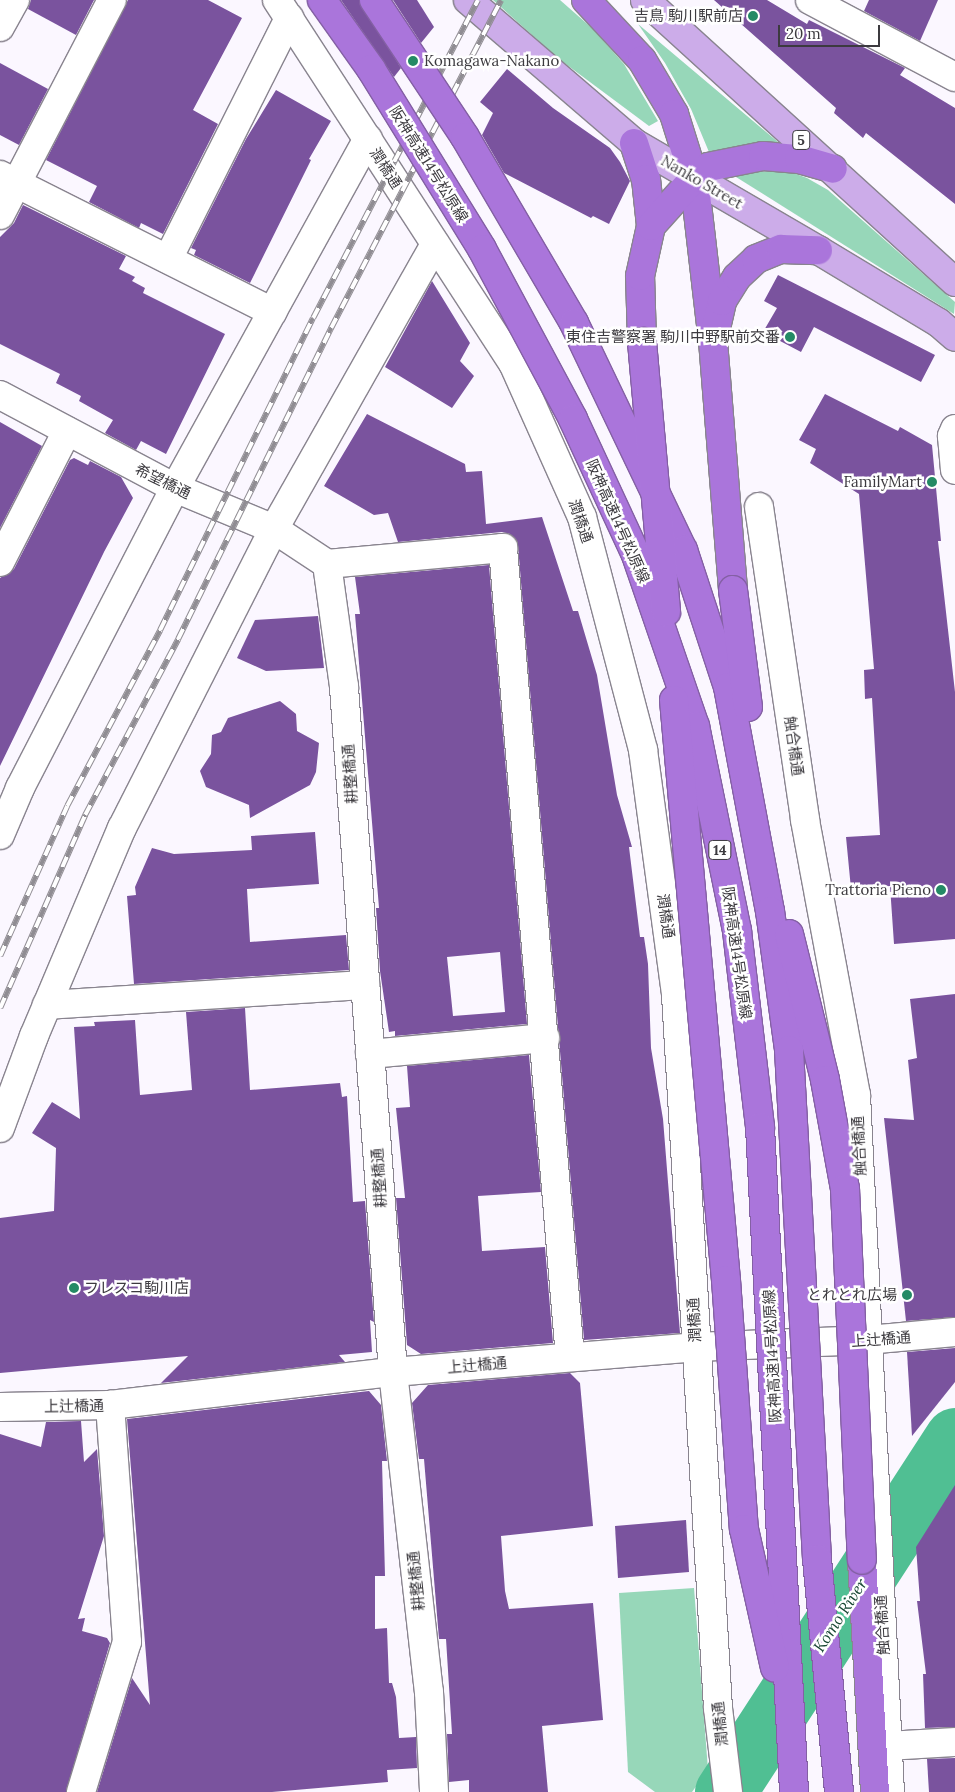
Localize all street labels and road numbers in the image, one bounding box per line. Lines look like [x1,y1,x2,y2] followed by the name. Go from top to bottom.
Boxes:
[386,103,472,225] street label: 阪神高速14号松原線
[791,128,811,152] road number: 5
[366,144,406,192] street label: 潤橋通
[658,151,746,213] street label: Nanko Street
[583,456,653,586] street label: 阪神高速14号松原線
[132,460,194,502] street label: 希望橋通
[565,497,597,545] street label: 潤橋通
[781,715,807,777] street label: 触合橋通
[339,743,361,805] street label: 耕整橋通
[708,838,732,862] road number: 14
[719,886,755,1020] street label: 阪神高速14号松原線
[654,892,678,940] street label: 潤橋通
[848,1116,870,1176] street label: 触合橋通
[368,1147,390,1209] street label: 耕整橋通
[760,1289,784,1423] street label: 阪神高速14号松原線
[684,1297,704,1343] street label: 潤橋通
[850,1328,912,1350] street label: 上辻橋通
[446,1353,508,1377] street label: 上辻橋通
[44,1396,104,1416] street label: 上辻橋通
[404,1550,428,1612] street label: 耕整橋通
[871,1595,893,1655] street label: 触合橋通
[709,1701,731,1747] street label: 潤橋通

